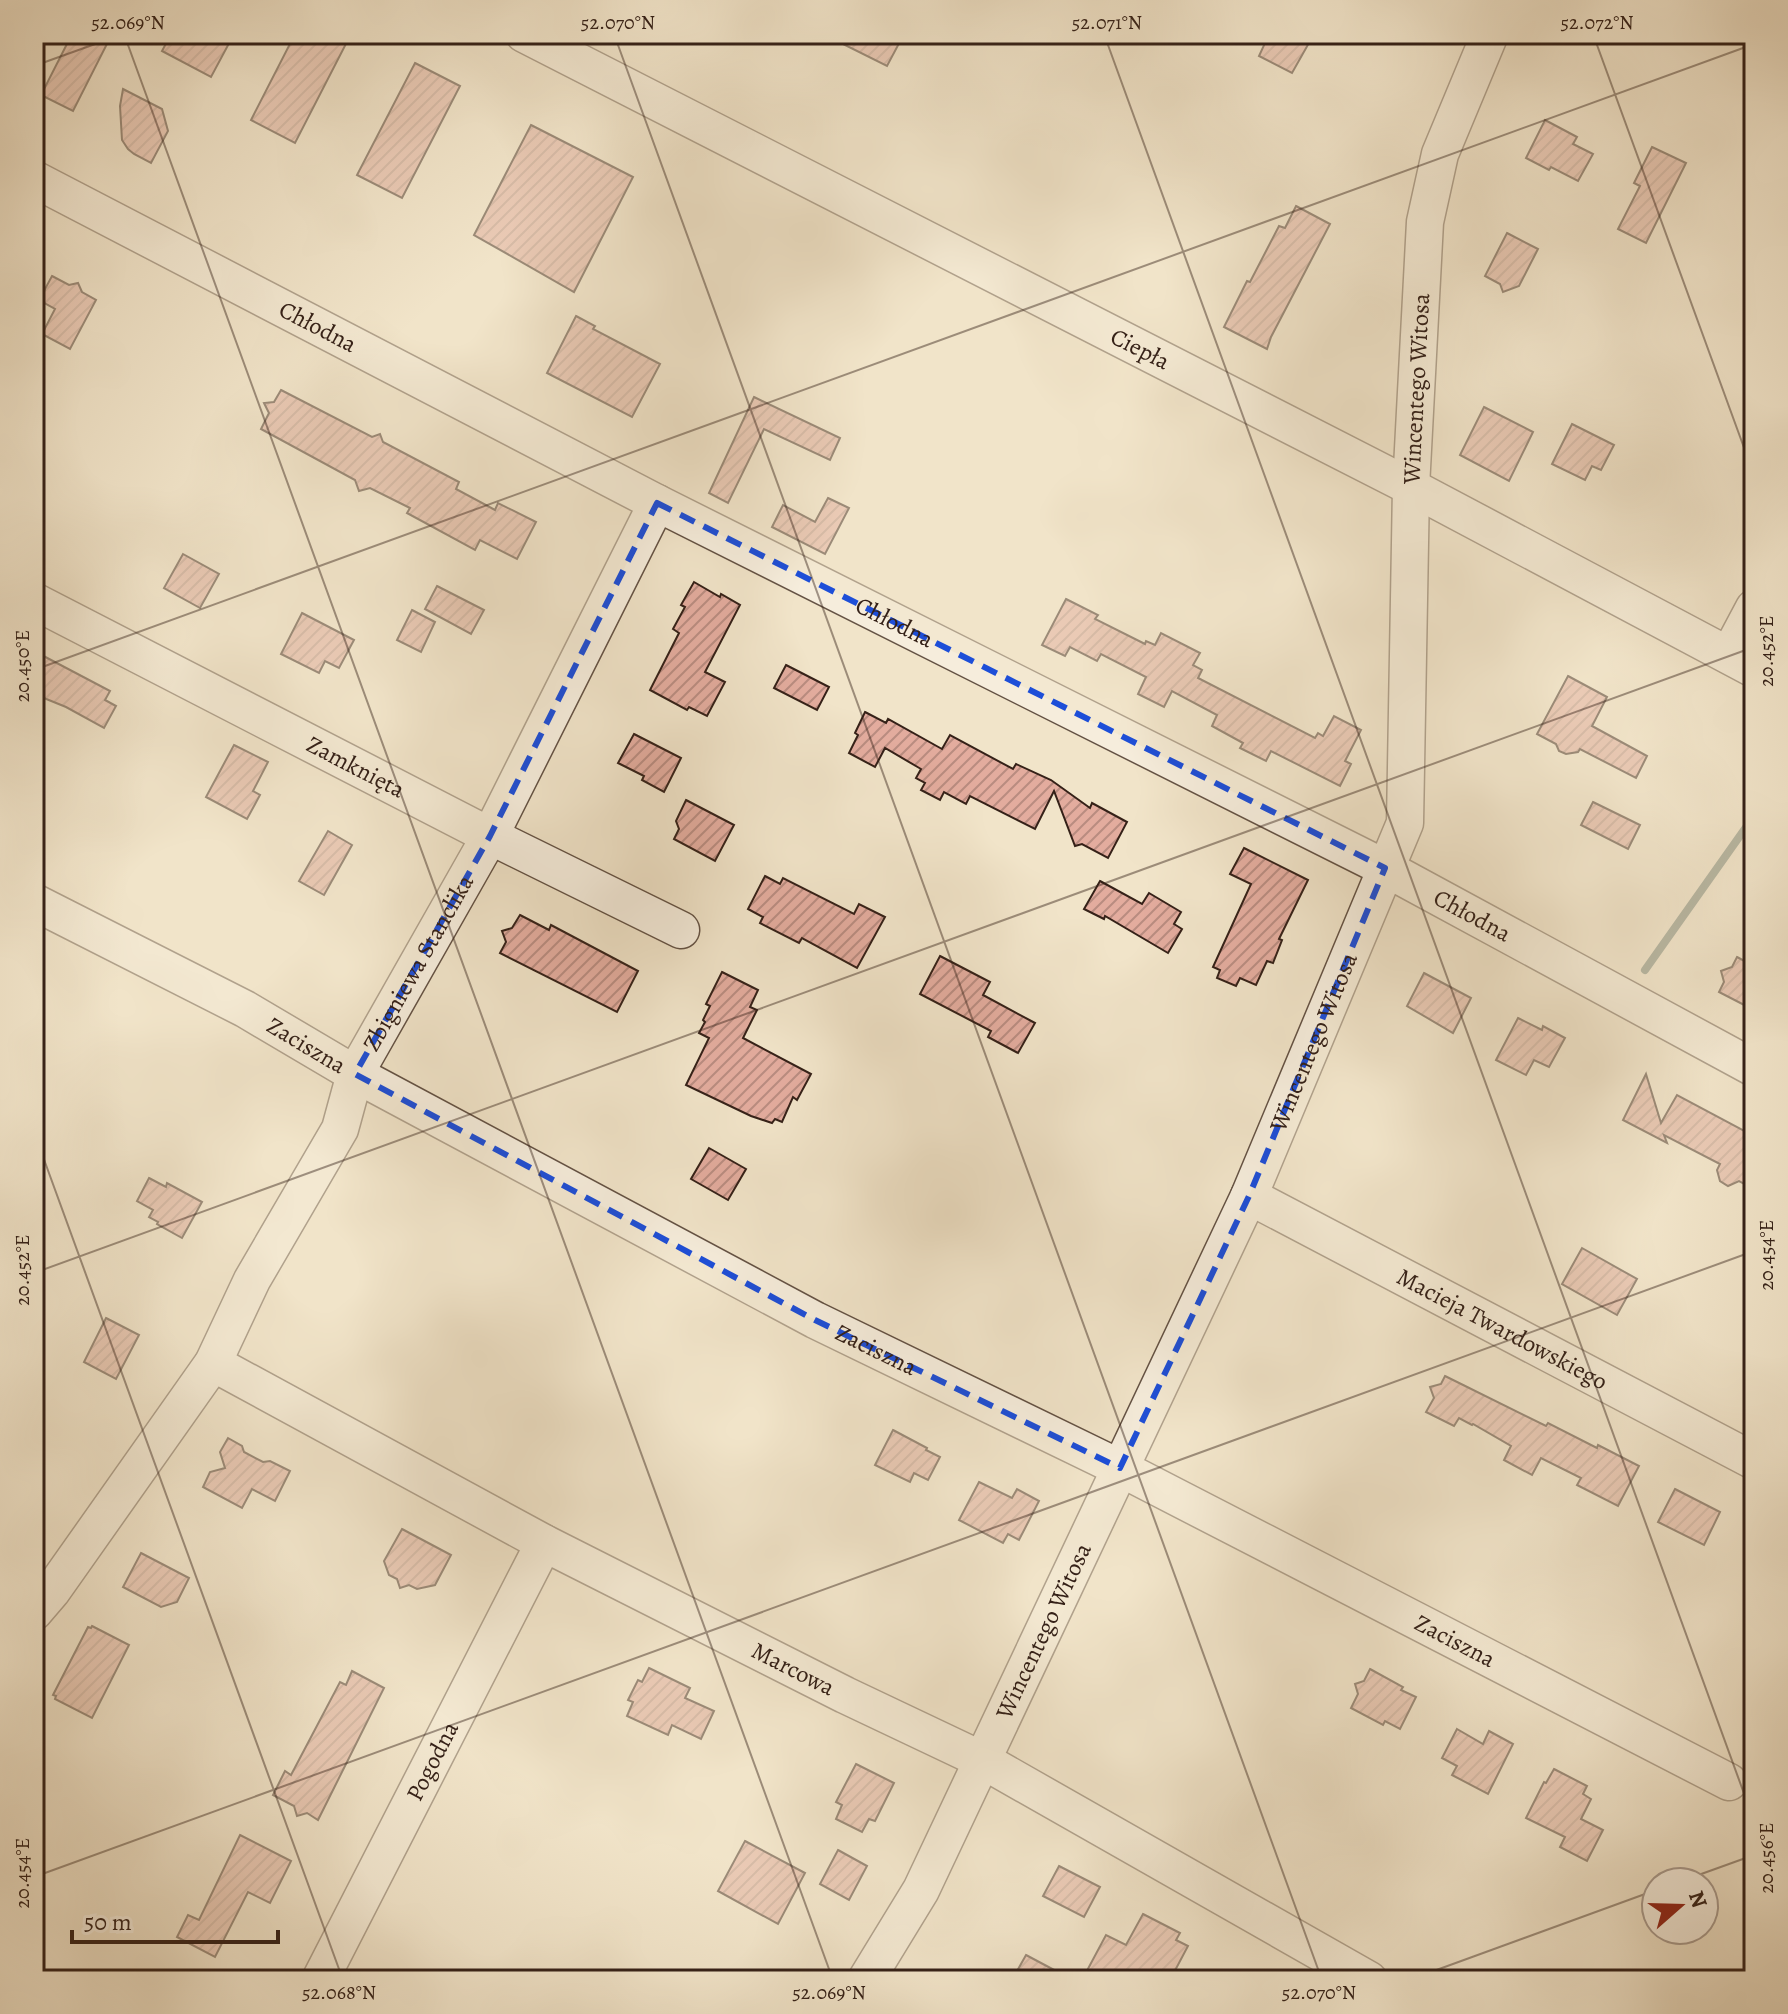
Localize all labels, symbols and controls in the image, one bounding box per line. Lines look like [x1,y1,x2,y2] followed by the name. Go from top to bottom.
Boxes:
[91,9,165,36] text: 52.069°N
[581,9,655,36] text: 52.070°N
[1072,9,1142,36] text: 52.071°N
[1560,9,1634,36] text: 52.072°N
[1395,291,1437,486] street label: Wincentego Witosa
[273,293,363,360] street label: Chłodna
[1105,320,1176,378] street label: Ciepła
[850,589,940,656] street label: Chłodna
[1753,615,1780,687] text: 20.452°E
[9,630,36,702] text: 20.450°E
[301,728,411,806] street label: Zamknięta
[355,868,481,1057] street label: Zbigniewa Stanclika
[1428,881,1517,950] street label: Chłodna
[1261,947,1365,1137] street label: Wincentego Witosa
[261,1009,353,1082] street label: Zaciszna
[1753,1220,1780,1290] text: 20.454°E
[9,1234,36,1306] text: 20.452°E
[1391,1260,1613,1397] street label: Macieja Twardowskiego
[830,1316,923,1383] street label: Zaciszna
[988,1537,1099,1725] street label: Wincentego Witosa
[1409,1607,1502,1675] street label: Zaciszna
[746,1634,841,1704] street label: Marcowa
[399,1715,466,1806] street label: Pogodna
[1753,1822,1780,1894] text: 20.456°E
[9,1838,36,1908] text: 20.454°E
[1640,1866,1720,1946] north arrow
[1681,1887,1715,1912] text: N
[72,1894,278,1944] scale bar
[84,1906,132,1938] text: 50 m
[302,1979,376,2006] text: 52.068°N
[792,1979,866,2006] text: 52.069°N
[1282,1979,1356,2006] text: 52.070°N

